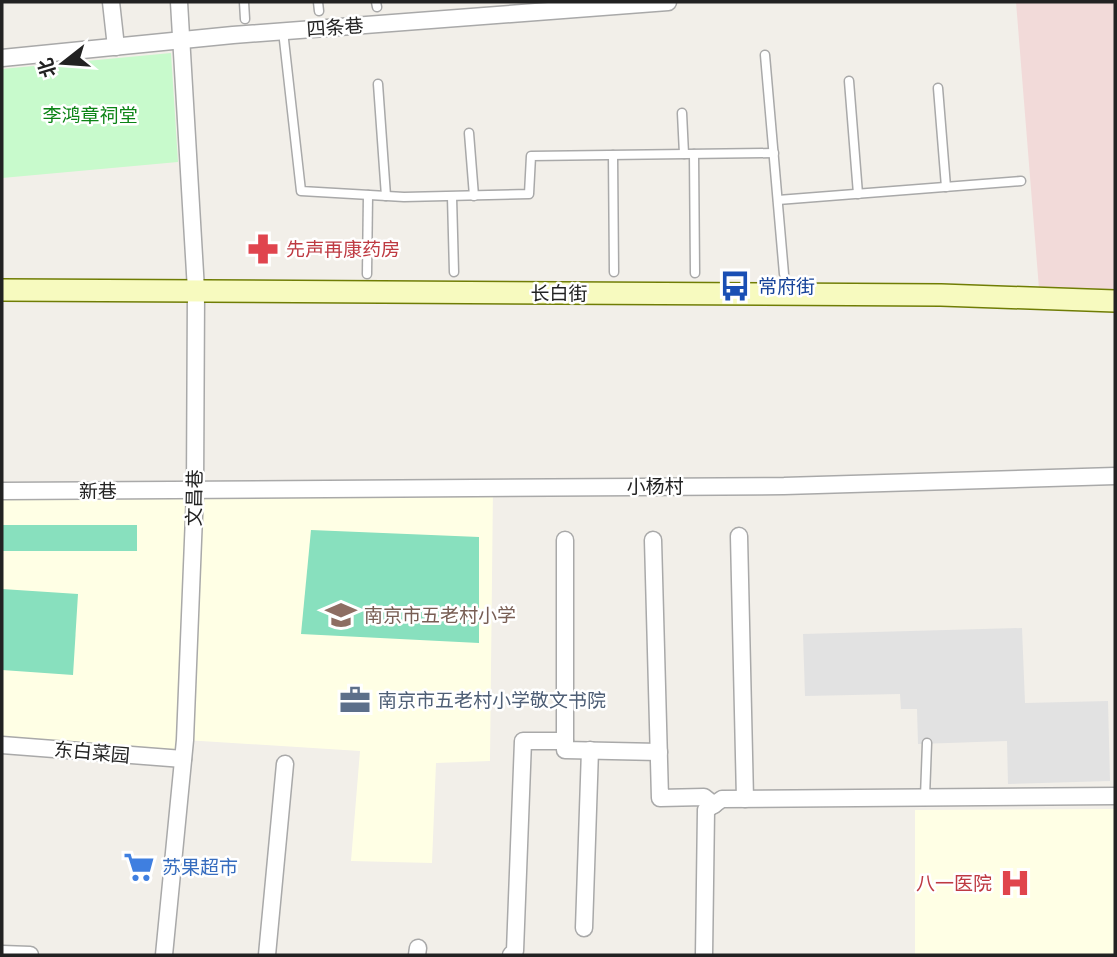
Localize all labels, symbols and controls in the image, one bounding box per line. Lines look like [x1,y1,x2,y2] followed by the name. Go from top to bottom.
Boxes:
[306,13,364,43] street label: 四条巷
[28,28,98,98] north arrow
[32,55,63,81] text: 北
[42,103,138,129] park label: 李鸿章祠堂
[246,232,280,266] pharmacy icon: 先声再康药房
[286,237,400,263] place label: 先声再康药房
[718,269,752,303] bus stop icon: 常府街
[758,274,815,300] place label: 常府街
[530,281,588,307] street label: 长白街
[182,469,208,527] street label: 文昌巷
[626,474,684,500] street label: 小杨村
[79,479,117,505] street label: 新巷
[324,598,358,632] school or university icon: 南京市五老村小学
[364,603,516,629] place label: 南京市五老村小学
[338,683,372,717] office icon: 南京市五老村小学敬文书院
[378,688,606,714] place label: 南京市五老村小学敬文书院
[53,737,131,769] street label: 东白菜园
[122,850,156,884] supermarket icon: 苏果超市
[162,855,238,881] place label: 苏果超市
[998,866,1032,900] hospital icon: 八一医院
[916,871,992,897] place label: 八一医院

